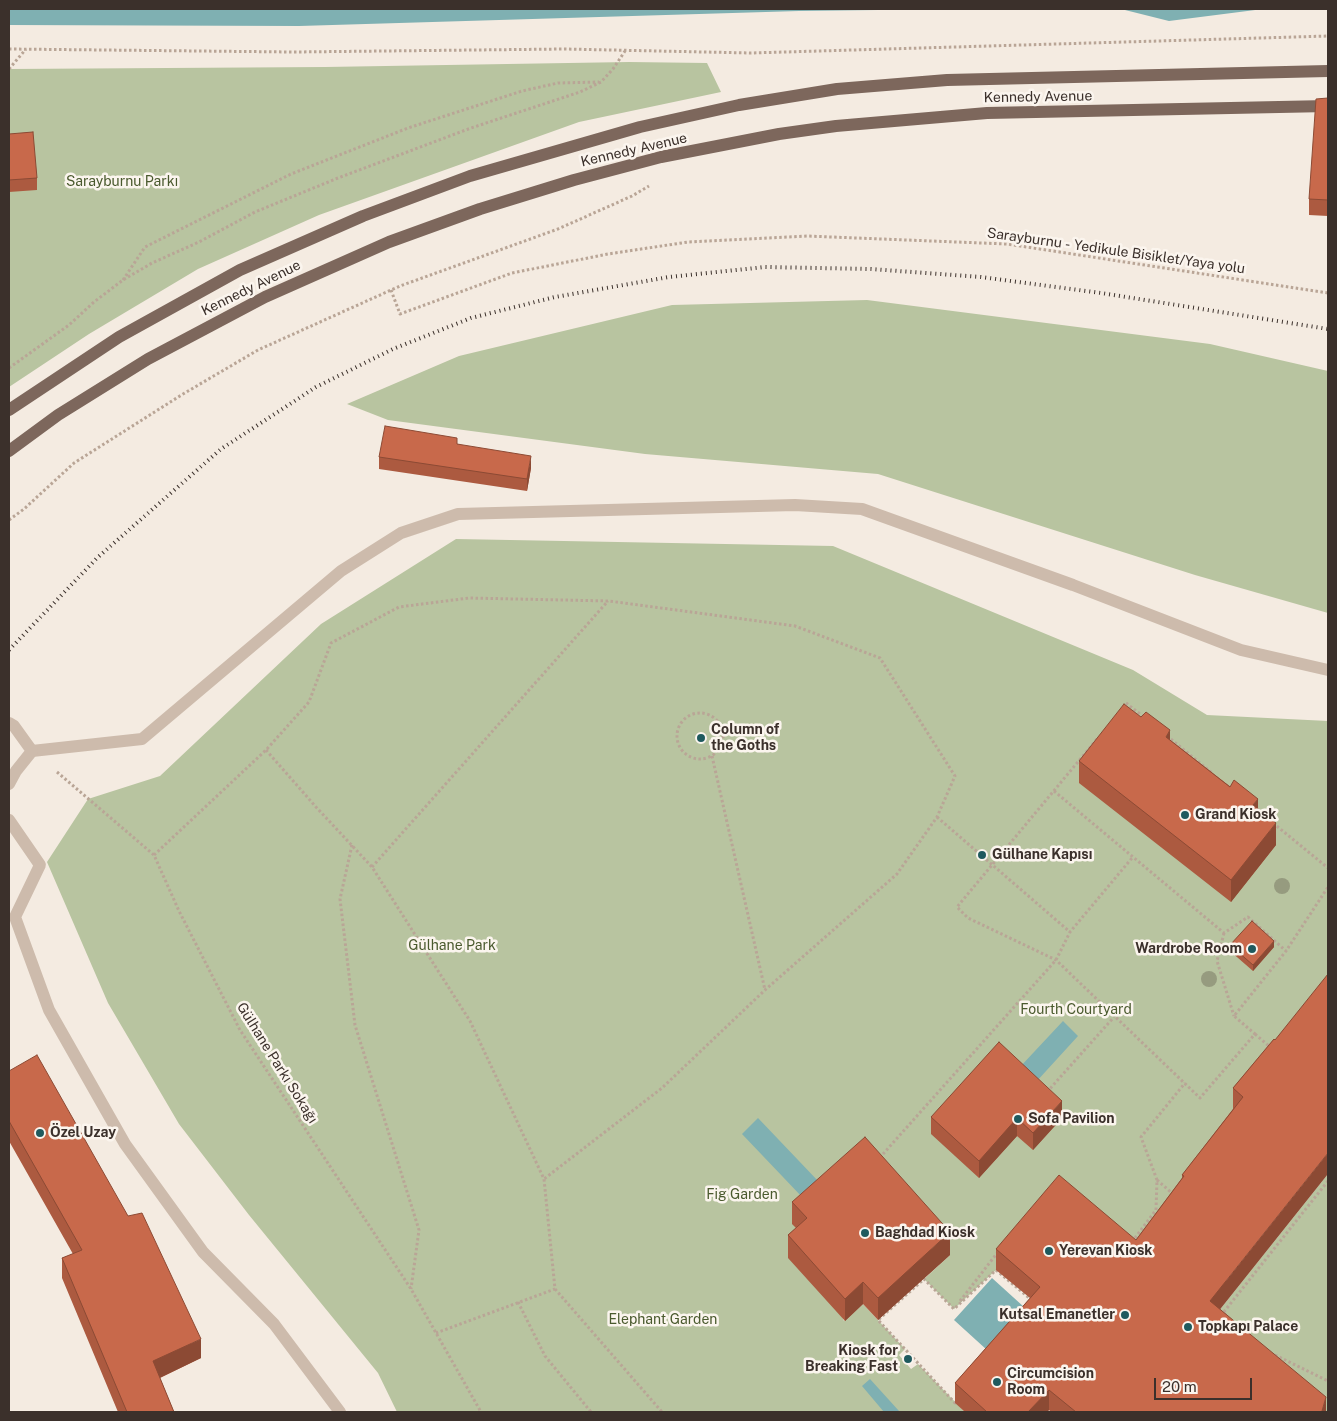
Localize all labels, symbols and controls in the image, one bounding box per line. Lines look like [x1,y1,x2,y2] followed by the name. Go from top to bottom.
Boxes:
[984,88,1092,106] street label: Kennedy Avenue
[579,130,689,170] street label: Kennedy Avenue
[66,174,178,190] park label: Sarayburnu Parkı
[986,225,1246,277] street label: Sarayburnu - Yedikule Bisiklet/Yaya yolu
[199,257,303,319] street label: Kennedy Avenue
[711,722,779,754] place label: Column of the Goths
[695,732,707,744] marker: Column of the Goths
[1195,807,1276,823] place label: Grand Kiosk
[1179,809,1191,821] marker: Grand Kiosk
[992,847,1092,863] place label: Gülhane Kapısı
[976,849,988,861] marker: Gülhane Kapısı
[408,938,496,954] park label: Gülhane Park
[1135,941,1242,957] place label: Wardrobe Room
[1246,943,1258,955] marker: Wardrobe Room
[233,999,321,1127] street label: Gülhane Parkı Sokağı
[1020,1002,1132,1018] park label: Fourth Courtyard
[1028,1111,1115,1127] place label: Sofa Pavilion
[1012,1113,1024,1125] marker: Sofa Pavilion
[50,1125,116,1141] place label: Özel Uzay
[34,1127,46,1139] marker: Özel Uzay
[706,1187,778,1203] park label: Fig Garden
[875,1225,975,1241] place label: Baghdad Kiosk
[859,1227,871,1239] marker: Baghdad Kiosk
[1059,1243,1152,1259] place label: Yerevan Kiosk
[1043,1245,1055,1257] marker: Yerevan Kiosk
[999,1307,1115,1323] place label: Kutsal Emanetler
[1119,1309,1131,1321] marker: Kutsal Emanetler
[609,1312,717,1328] park label: Elephant Garden
[1198,1319,1298,1335] place label: Topkapı Palace
[1182,1321,1194,1333] marker: Topkapı Palace
[805,1343,898,1375] place label: Kiosk for Breaking Fast
[902,1353,914,1365] marker: Kiosk for Breaking Fast
[1007,1366,1094,1398] place label: Circumcision Room
[1157,1368,1254,1400] scale bar
[991,1376,1003,1388] marker: Circumcision Room
[1162,1378,1197,1395] text: 20 m

